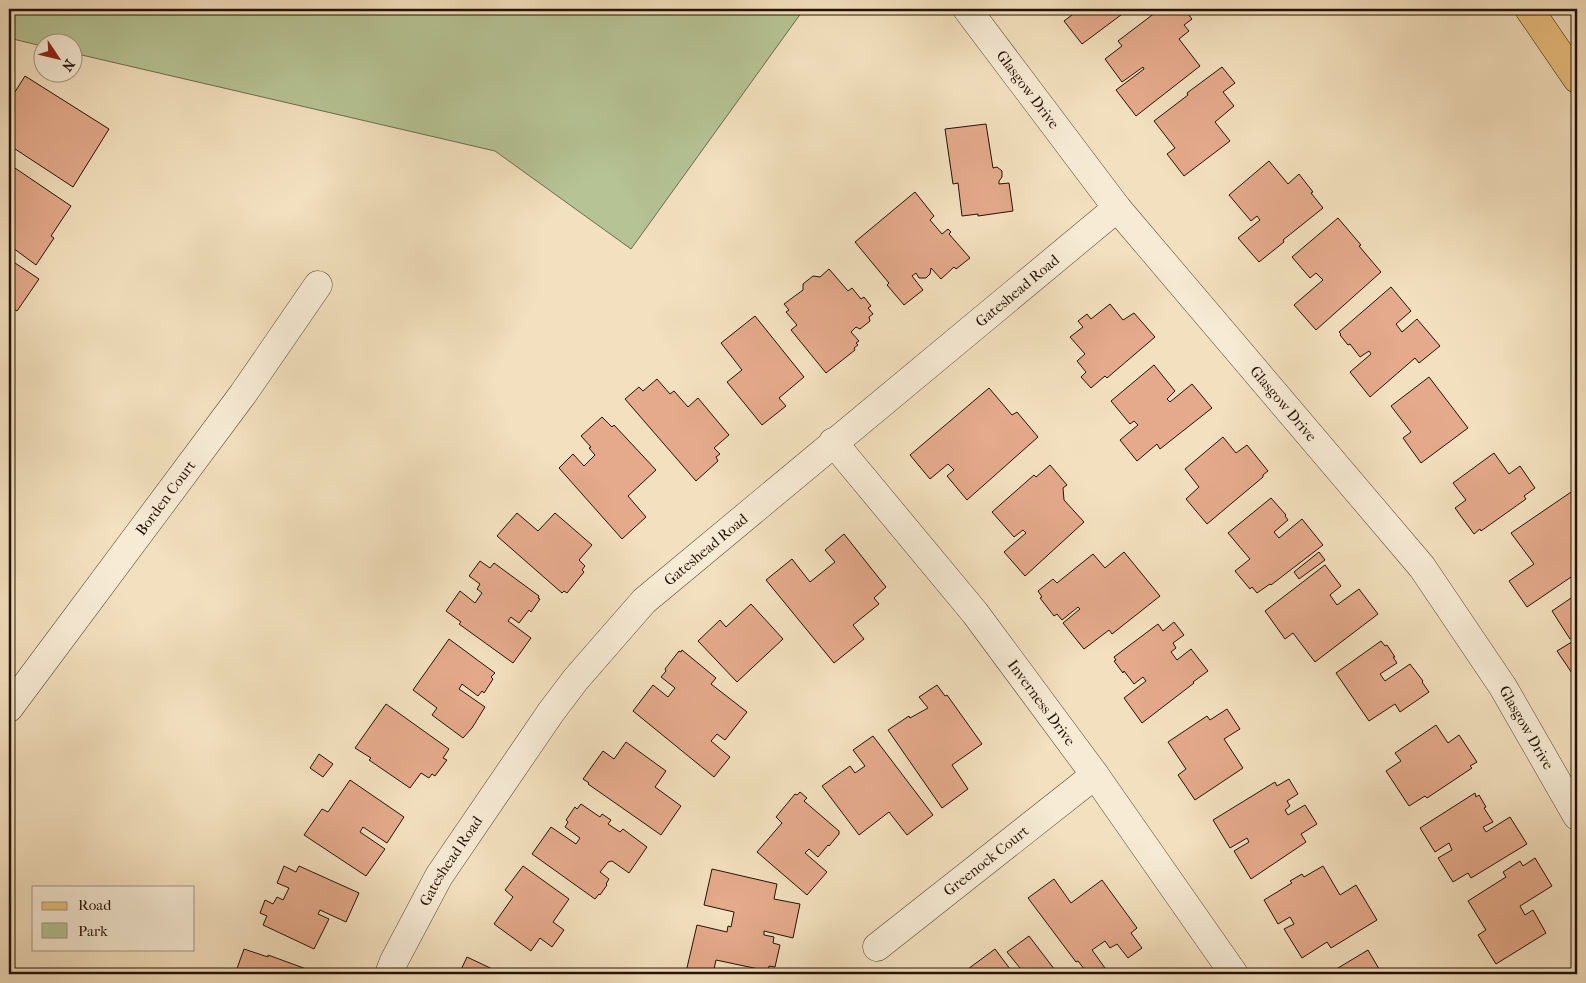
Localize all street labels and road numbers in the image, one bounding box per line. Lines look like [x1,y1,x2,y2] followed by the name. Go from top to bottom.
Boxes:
[992,47,1064,133] street label: Glasgow Drive
[972,250,1063,331] street label: Gateshead Road
[1246,362,1321,446] street label: Glasgow Drive
[132,456,200,539] street label: Borden Court
[660,509,752,590] street label: Gateshead Road
[1004,656,1080,750] street label: Inverness Drive
[1495,683,1558,773] street label: Glasgow Drive
[416,812,487,909] street label: Gateshead Road
[940,821,1033,900] street label: Greenock Court

